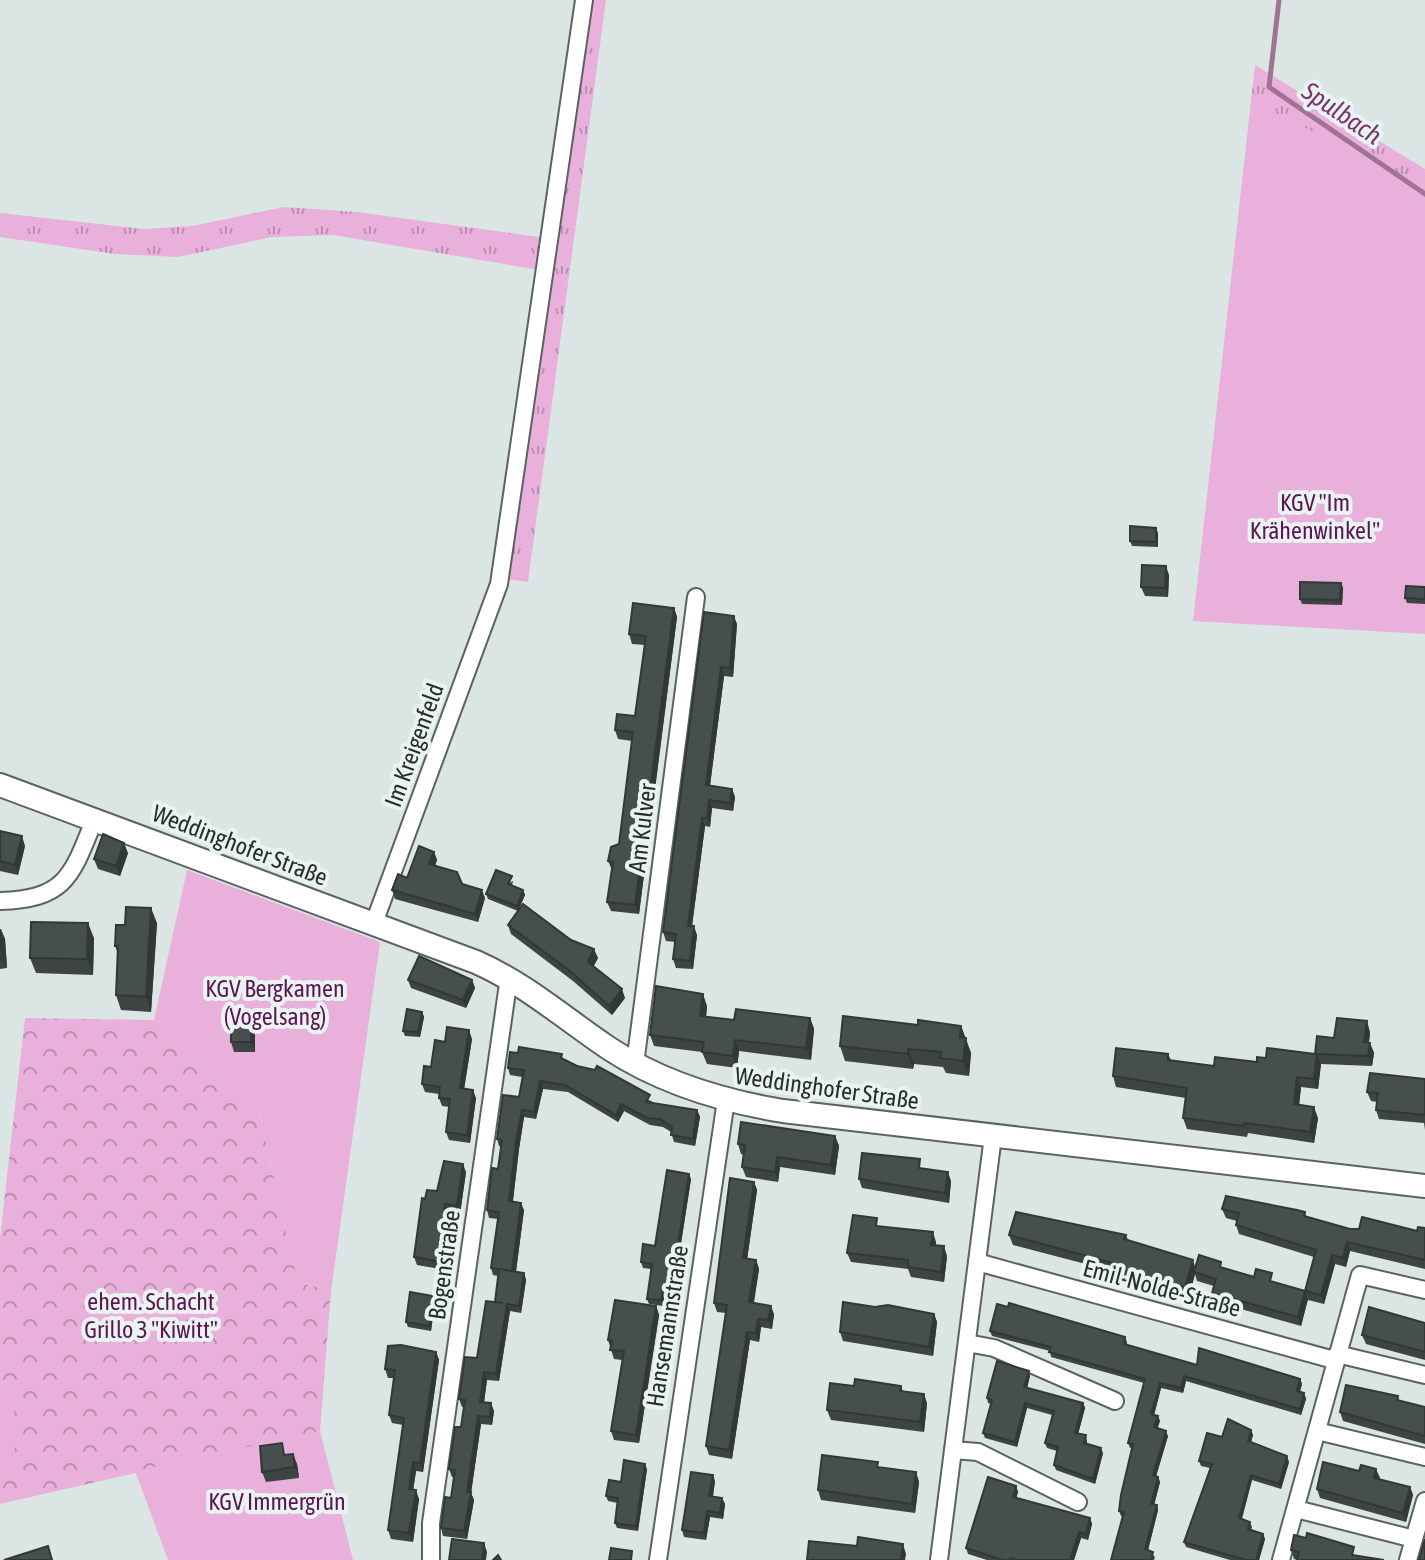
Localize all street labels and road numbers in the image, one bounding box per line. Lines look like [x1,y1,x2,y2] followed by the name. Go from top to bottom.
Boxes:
[379,680,449,810] street label: Im Kreigenfeld
[623,781,661,874] street label: Am Kulver
[149,799,331,891] street label: Weddinghofer Straße
[733,1062,921,1114] street label: Weddinghofer Straße
[423,1208,465,1322] street label: Bogenstraße
[641,1243,693,1409] street label: Hansemannstraße
[1080,1254,1244,1322] street label: Emil-Nolde-Straße

